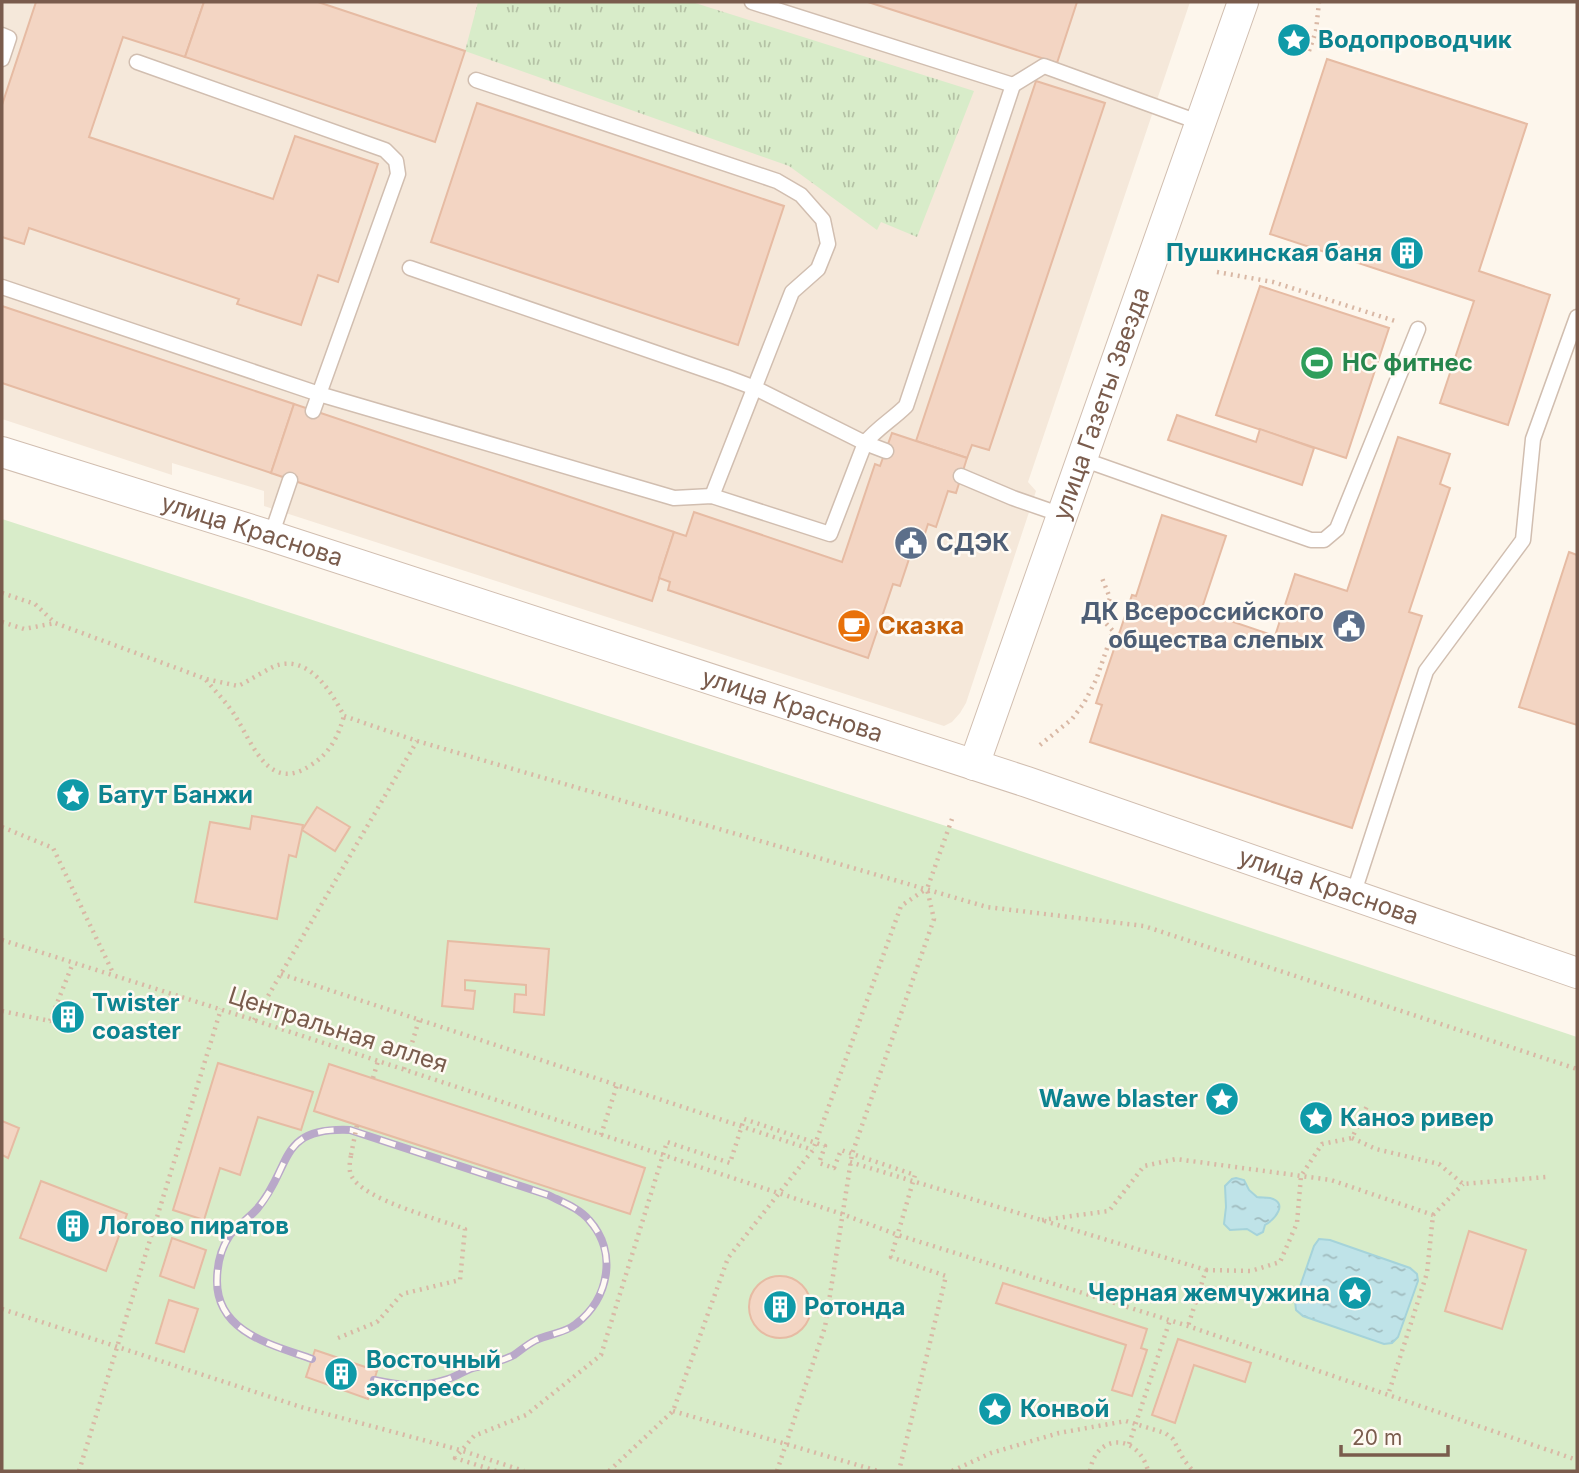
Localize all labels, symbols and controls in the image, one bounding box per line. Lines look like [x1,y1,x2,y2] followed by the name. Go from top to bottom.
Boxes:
[1275,21,1313,59] place icon: Водопроводчик
[1318,25,1512,54] place label: Водопроводчик
[1388,234,1426,272] building icon: Пушкинская баня
[1166,238,1382,267] place label: Пушкинская баня
[1046,283,1155,524] street label: улица Газеты Звезда
[1298,344,1336,382] sports icon: НС фитнес
[1342,348,1473,377] place label: НС фитнес
[158,488,347,572] street label: улица Краснова
[892,524,930,562] public building icon: СДЭК
[936,528,1010,557] place label: СДЭК
[1081,597,1324,654] place label: ДК Всероссийского общества слепых
[835,607,873,645] cafe icon: Сказка
[1330,607,1368,645] public building icon: ДК Всероссийского общества слепых
[878,611,964,640] place label: Сказка
[698,662,887,748] street label: улица Краснова
[54,776,92,814] place icon: Батут Банжи
[98,780,253,809] place label: Батут Банжи
[1235,842,1423,931] street label: улица Краснова
[225,980,451,1079] street label: Центральная аллея
[92,988,181,1045] place label: Twister coaster
[49,998,87,1036] building icon: Twister coaster
[1203,1080,1241,1118] place icon: Wawe blaster
[1039,1084,1198,1113] place label: Wawe blaster
[1297,1099,1335,1137] place icon: Каноэ ривер
[1340,1103,1494,1132] place label: Каноэ ривер
[54,1207,92,1245] building icon: Логово пиратов
[98,1211,289,1240] place label: Логово пиратов
[1336,1274,1374,1312] place icon: Черная жемчужина
[1088,1278,1330,1307] place label: Черная жемчужина
[761,1288,799,1326] building icon: Ротонда
[804,1292,905,1321] place label: Ротонда
[366,1345,501,1402] place label: Восточный экспресс
[322,1355,360,1393] building icon: Восточный экспресс
[976,1390,1014,1428] place icon: Конвой
[1020,1394,1109,1423] place label: Конвой
[1341,1414,1448,1458] scale bar
[1352,1425,1402,1450] text: 20 m

